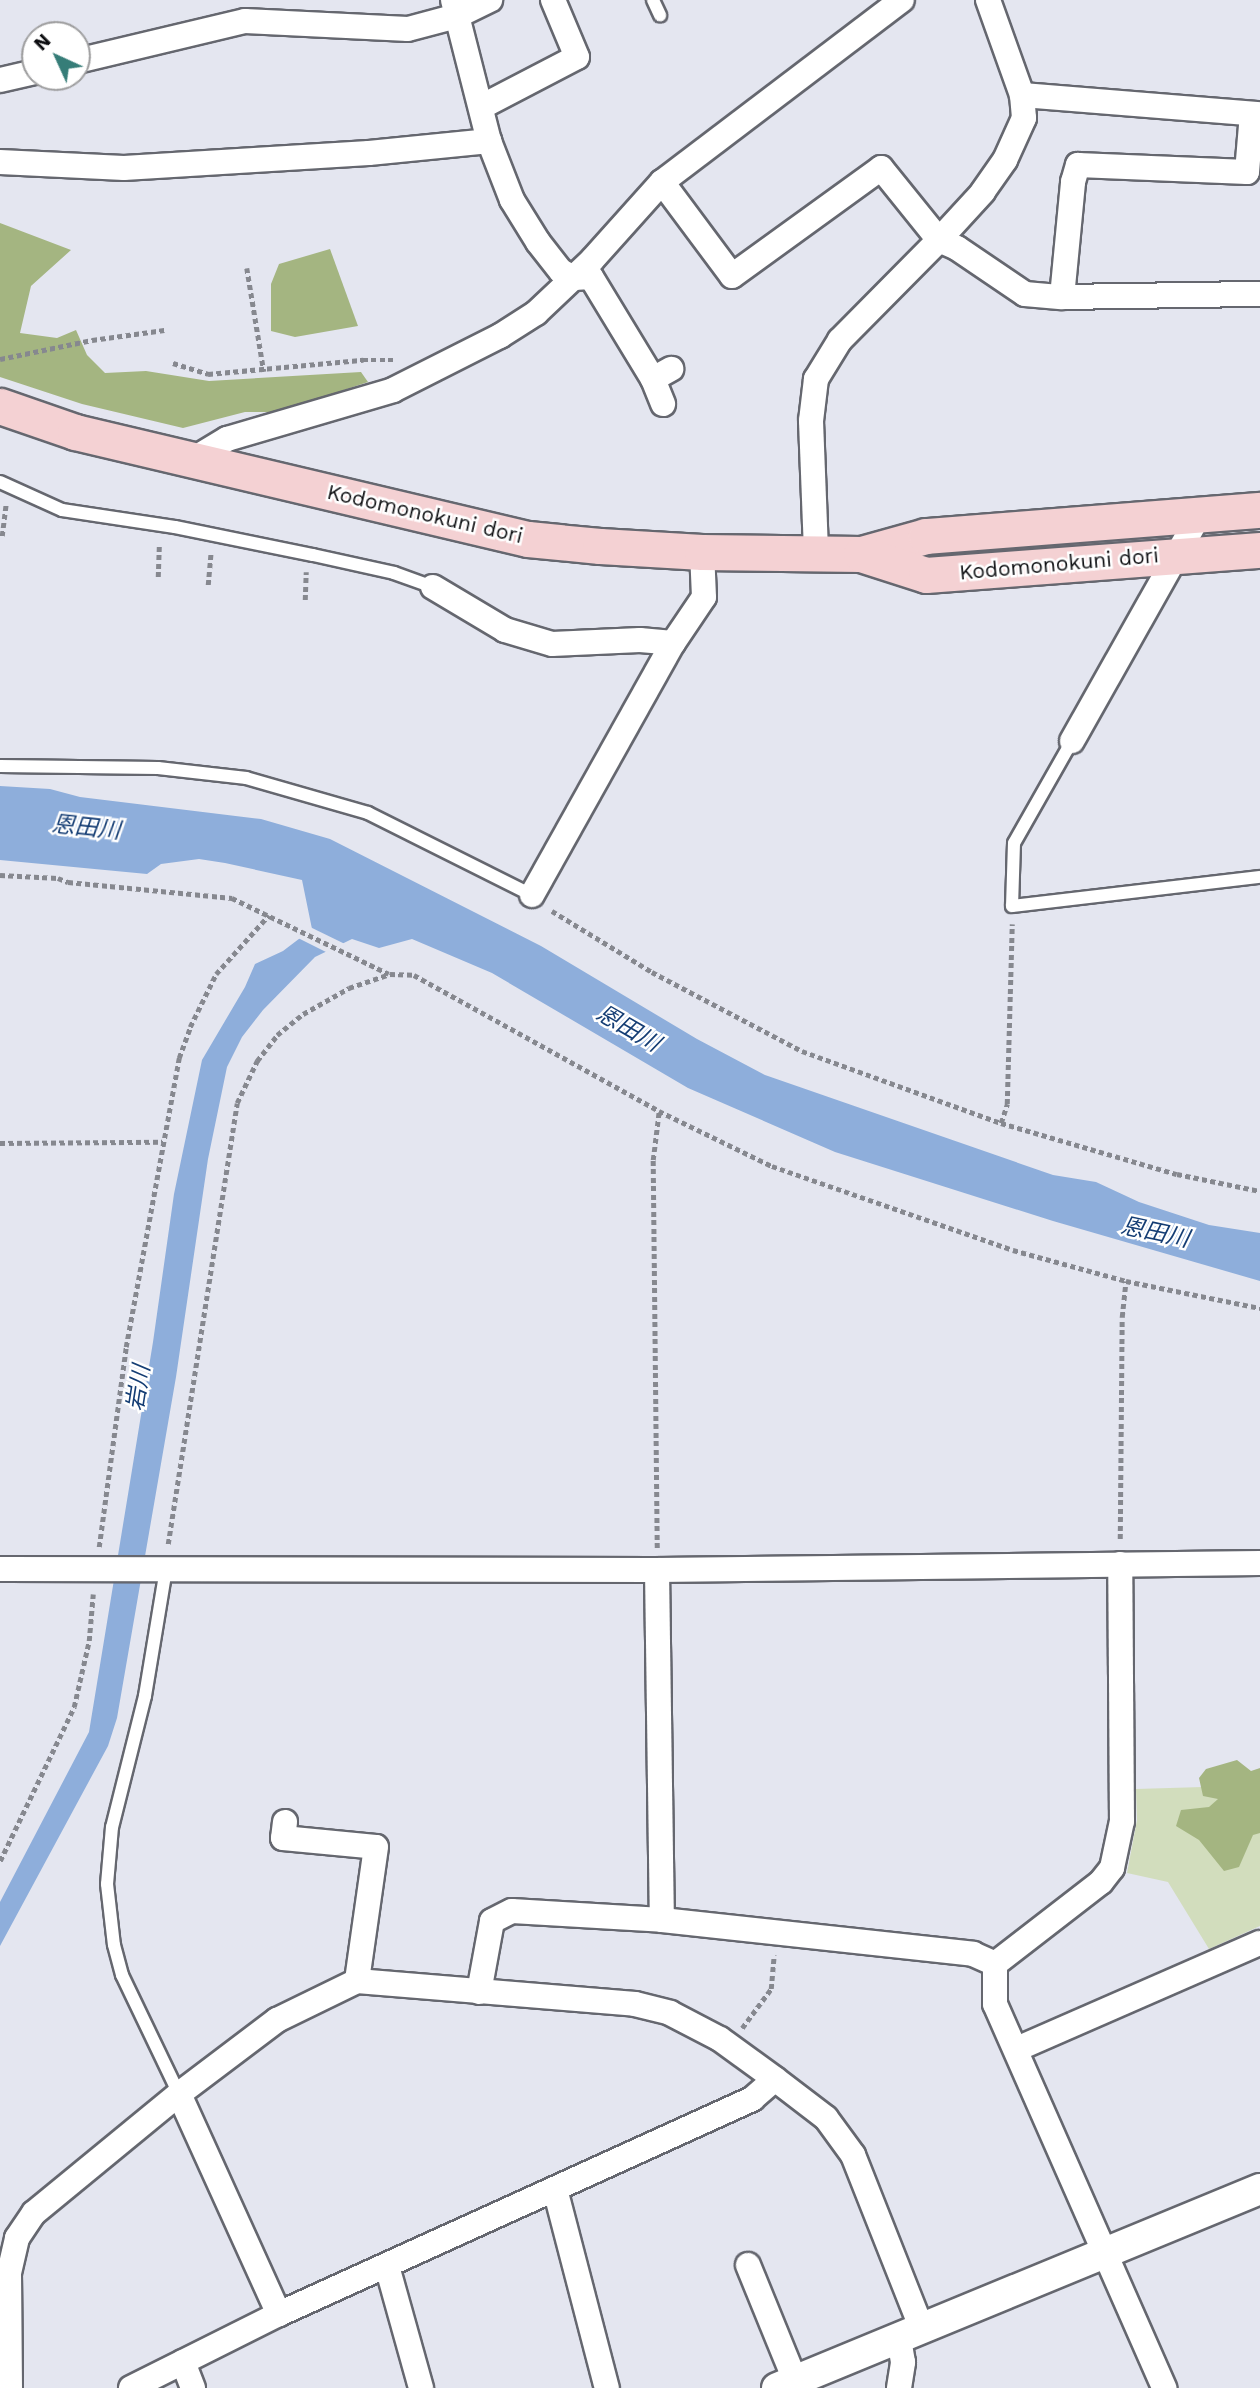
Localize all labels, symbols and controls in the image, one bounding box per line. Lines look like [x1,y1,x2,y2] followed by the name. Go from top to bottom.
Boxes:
[21,21,91,91] north arrow
[29,29,55,55] text: N
[325,479,525,549] street label: Kodomonokuni dori
[958,543,1160,585] street label: Kodomonokuni dori
[50,811,122,845] water label: 恩田川
[591,1000,665,1058] water label: 恩田川
[1118,1212,1192,1254] water label: 恩田川
[122,1363,156,1413] water label: 岩川

